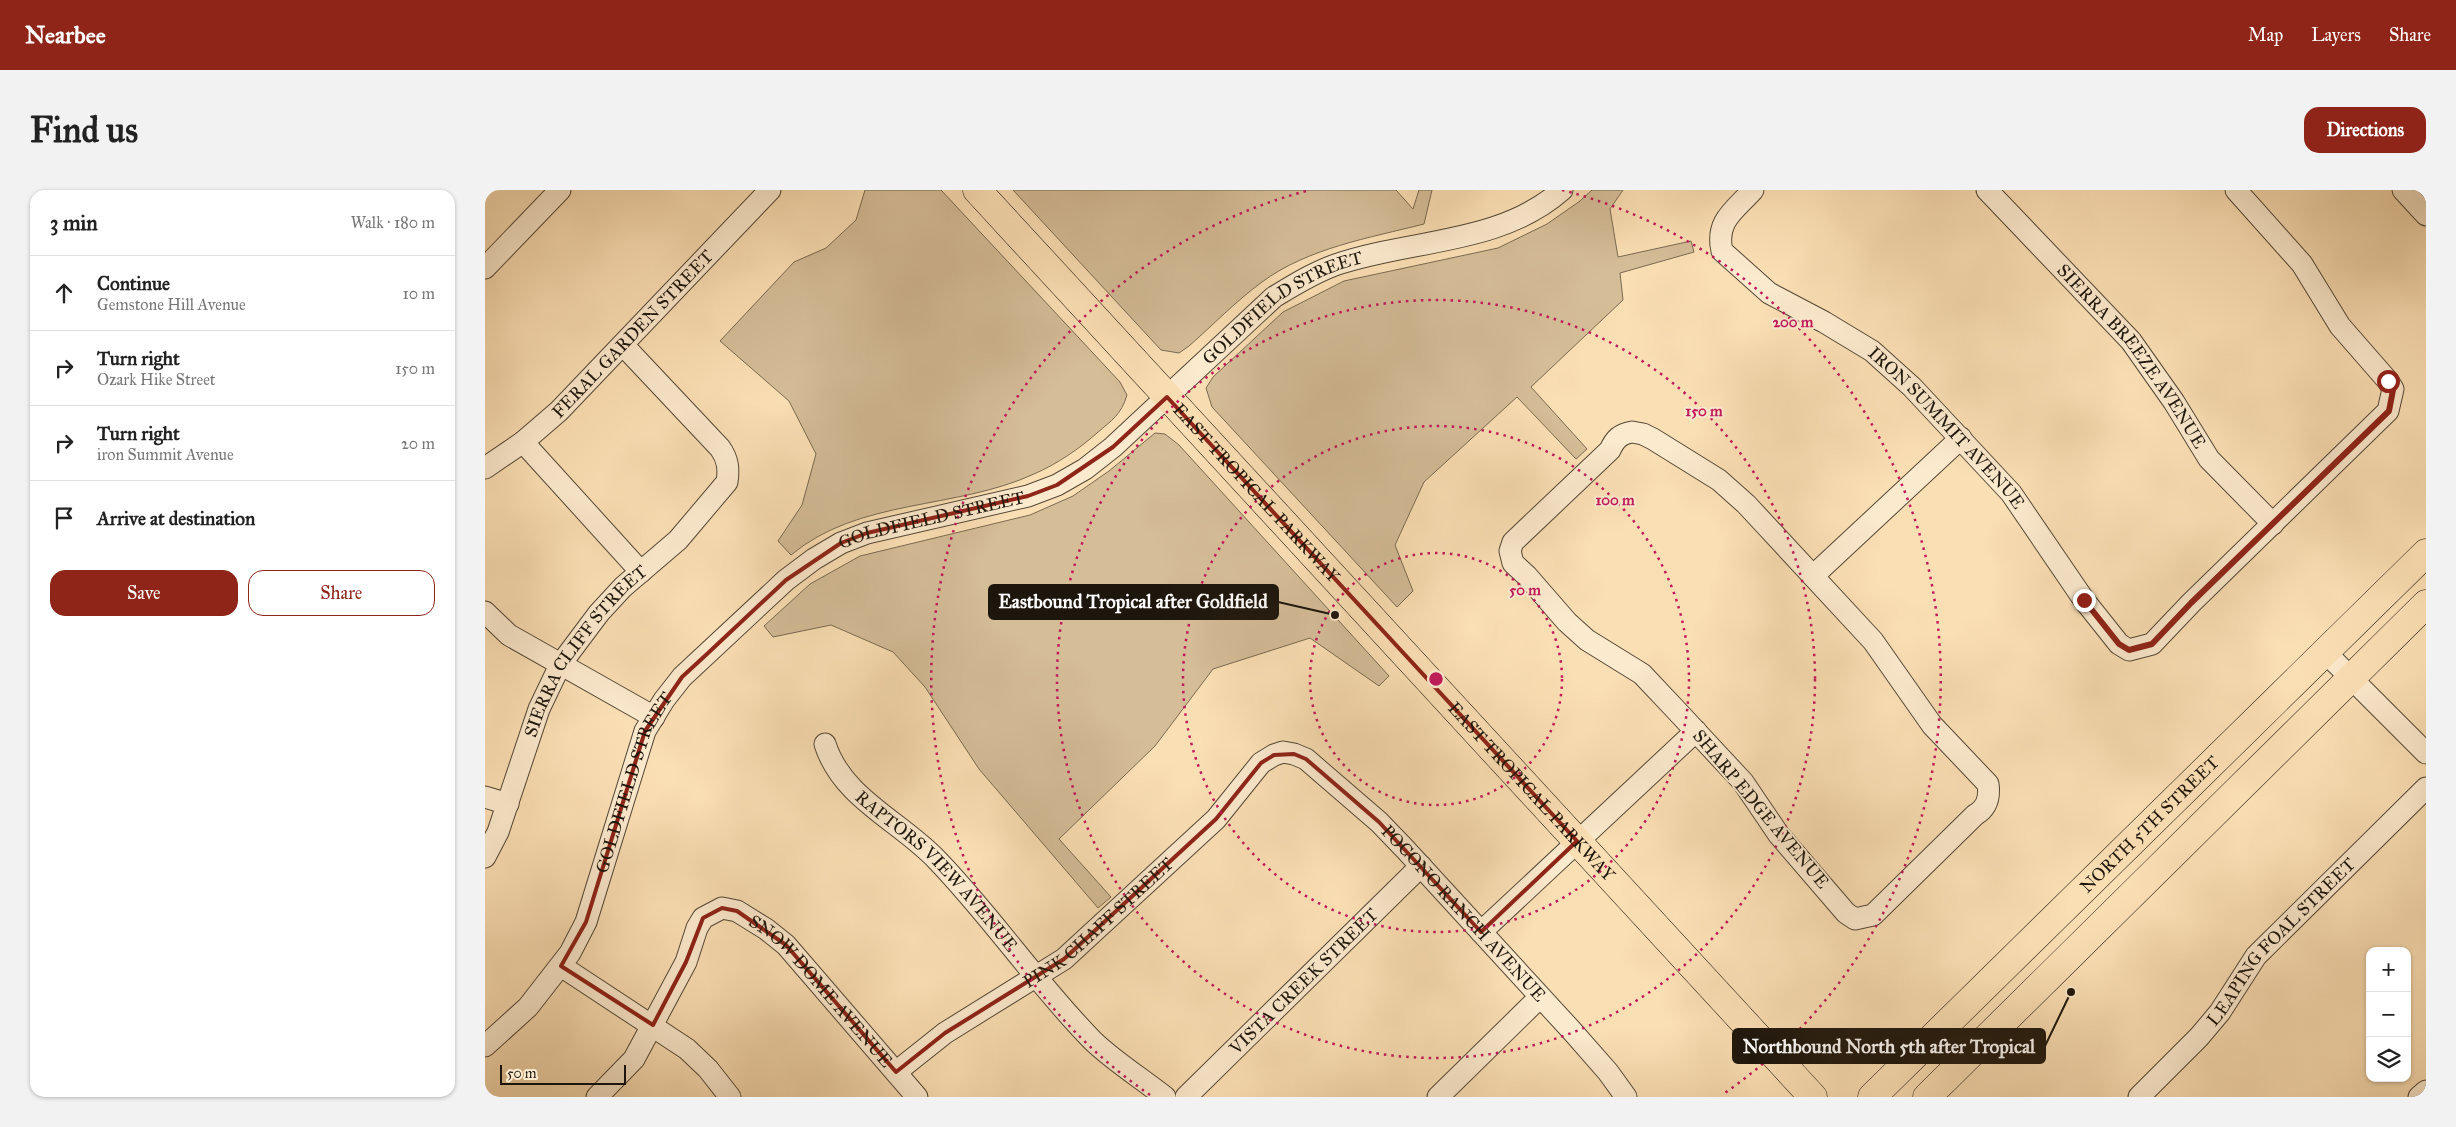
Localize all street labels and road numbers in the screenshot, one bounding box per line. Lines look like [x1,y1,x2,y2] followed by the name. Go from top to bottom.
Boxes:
[547,245,718,423] street label: FERAL GARDEN STREET
[1198,246,1365,369] street label: GOLDFIELD STREET
[2052,259,2211,452] street label: SIERRA BREEZE AVENUE
[1864,342,2030,513] street label: IRON SUMMIT AVENUE
[1168,399,1345,587] street label: EAST TROPICAL PARKWAY
[835,486,1027,554] street label: GOLDFIELD STREET
[519,560,652,740] street label: SIERRA CLIFF STREET
[591,688,677,876] street label: GOLDFIELD STREET
[1443,697,1620,886] street label: EAST TROPICAL PARKWAY
[1688,725,1834,893] street label: SHARP EDGE AVENUE
[2075,751,2224,898] street label: NORTH 5TH STREET
[851,786,1022,956] street label: RAPTORS VIEW AVENUE
[1377,820,1551,1006] street label: POCONO RANCH AVENUE
[1019,853,1178,993] street label: PINK CHAFF STREET
[2202,853,2360,1030] street label: LEAPING FOAL STREET
[1224,904,1383,1060] street label: VISTA CREEK STREET
[745,910,897,1072] street label: SNOW DOME AVENUE

